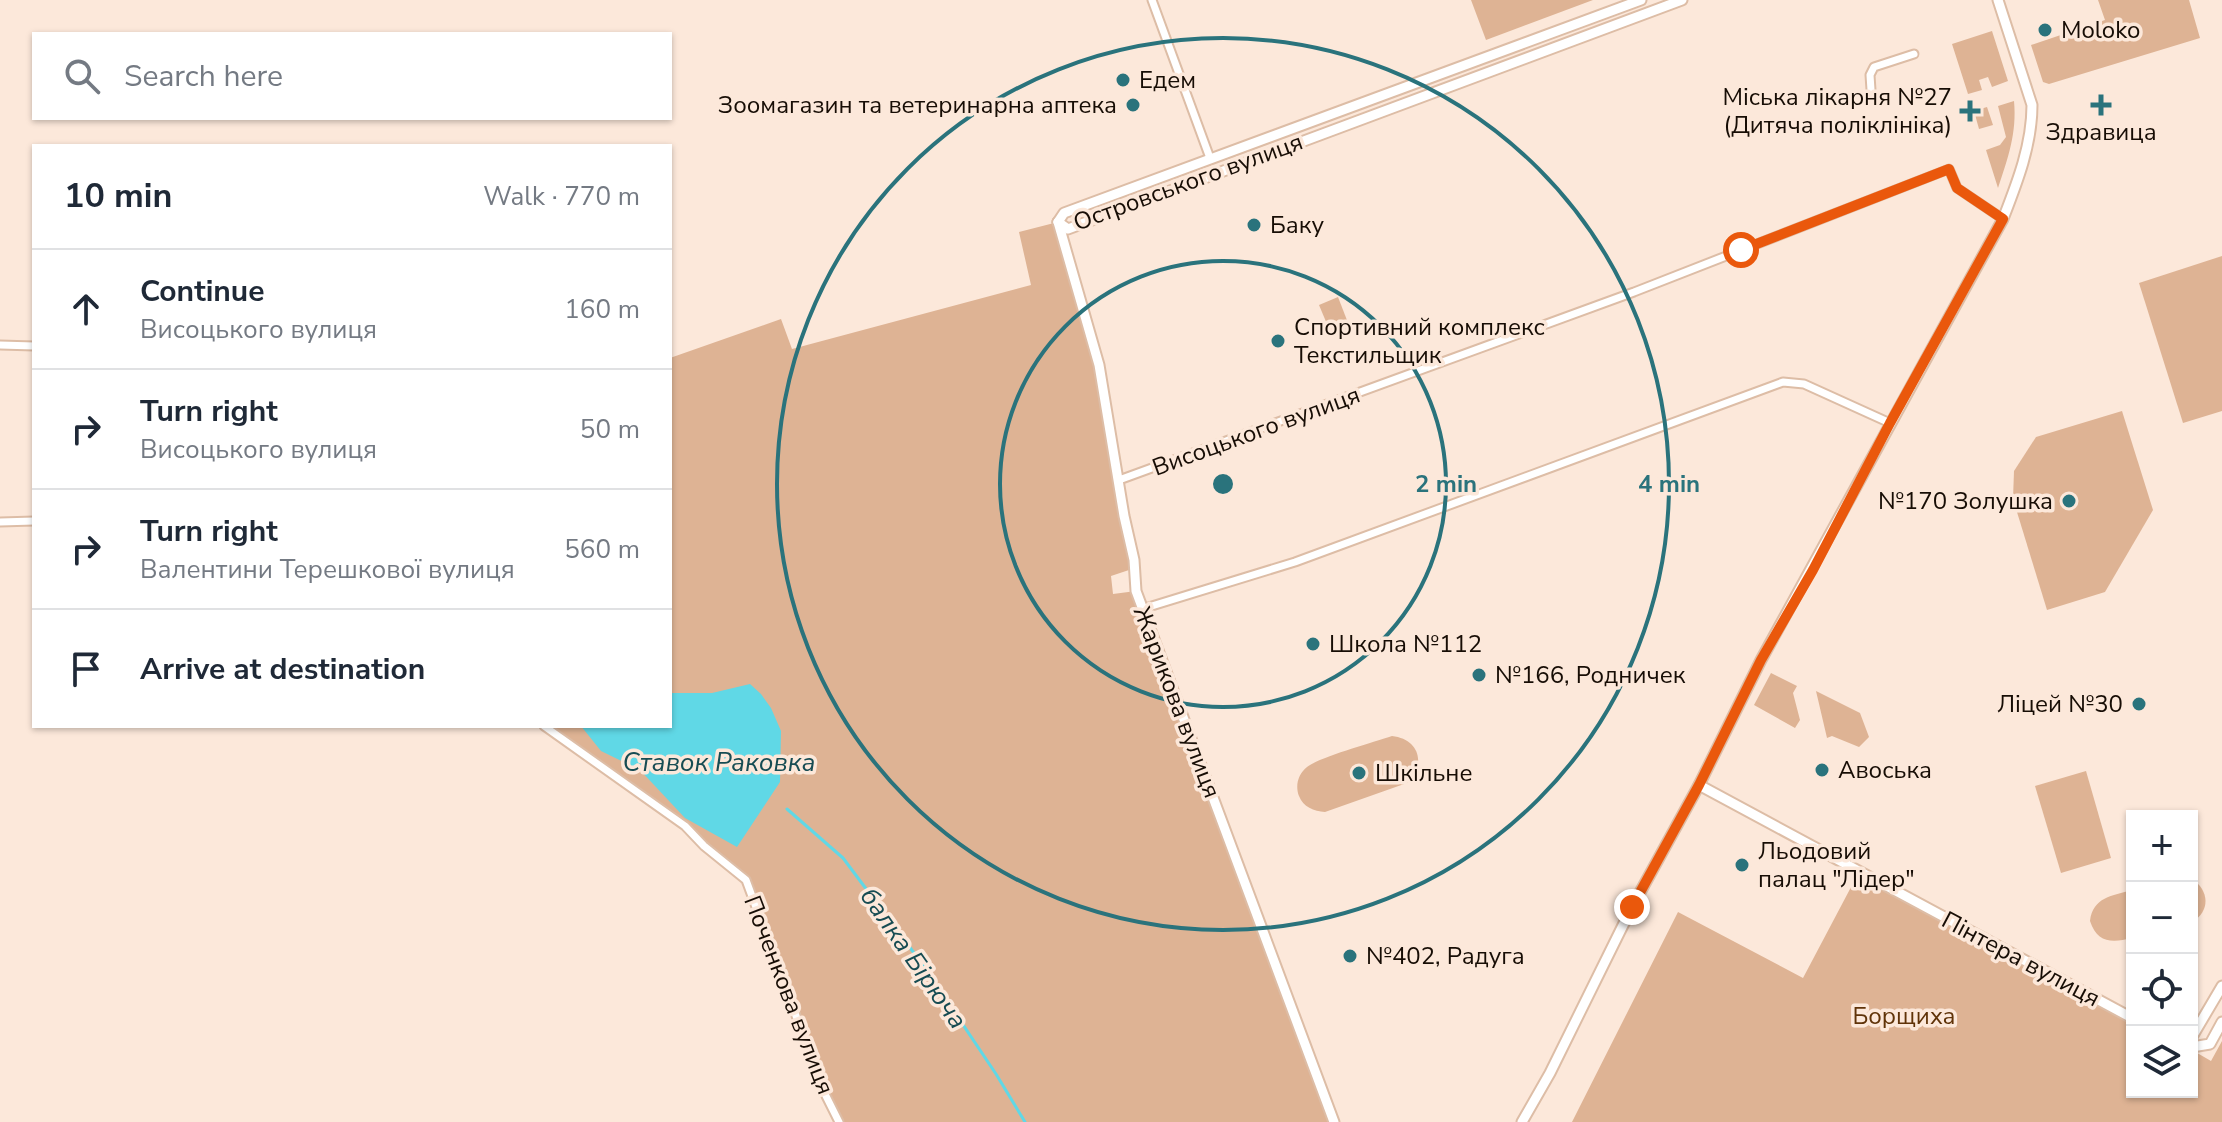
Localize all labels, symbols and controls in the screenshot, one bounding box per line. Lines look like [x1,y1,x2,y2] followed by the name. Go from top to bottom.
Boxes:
[2061,14,2140,46] place label: Moloko
[2036,21,2054,39] marker: Moloko
[32,32,672,120] search box
[60,54,104,98] icon: search
[124,56,283,97] text: Search here
[1139,64,1196,96] place label: Едем
[1114,71,1132,89] marker: Едем
[1722,81,1952,141] place label: Міська лікарня №27 (Дитяча поліклініка)
[718,89,1117,121] place label: Зоомагазин та ветеринарна аптека
[1124,96,1142,114] marker: Зоомагазин та ветеринарна аптека
[2092,96,2110,114] marker: Здравица
[1959,100,1981,122] marker: Міська лікарня №27 (Дитяча поліклініка)
[2045,116,2157,148] place label: Здравица
[1069,126,1307,238] street label: Островського вулиця
[64,173,172,219] text: 10 min
[483,179,640,214] text: Walk · 770 m
[1270,209,1324,241] place label: Баку
[1245,216,1263,234] marker: Баку
[1723,232,1759,268] route start
[140,271,265,312] text: Continue
[64,287,108,331] icon: ahead
[564,292,640,327] text: 160 m
[1294,311,1545,371] place label: Спортивний комплекс Текстильщик
[140,312,377,347] text: Висоцького вулиця
[1269,332,1287,350] marker: Спортивний комплекс Текстильщик
[1148,379,1364,483] street label: Висоцького вулиця
[140,391,278,432] text: Turn right
[64,407,108,451] icon: right
[580,412,640,447] text: 50 m
[140,432,377,467] text: Висоцького вулиця
[1415,468,1477,500] text: 2 min
[1638,468,1700,500] text: 4 min
[1209,470,1237,498] centre of rings
[1878,485,2053,517] place label: №170 Золушка
[2060,492,2078,510] marker: №170 Золушка
[140,511,278,552] text: Turn right
[64,527,108,571] icon: right
[564,532,640,567] text: 560 m
[140,552,515,587] text: Валентини Терешкової вулиця
[1126,602,1228,802] street label: Жарикова вулиця
[1329,628,1482,660] place label: Школа №112
[1304,635,1322,653] marker: Школа №112
[64,647,108,691] icon: arrive
[140,649,425,690] text: Arrive at destination
[1495,659,1686,691] place label: №166, Родничек
[1470,666,1488,684] marker: №166, Родничек
[1997,688,2123,720] place label: Ліцей №30
[2130,695,2148,713] marker: Ліцей №30
[623,745,815,780] water label: Ставок Раковка
[1838,754,1932,786] place label: Авоська
[1375,757,1472,789] place label: Шкільне
[1813,761,1831,779] marker: Авоська
[1350,764,1368,782] marker: Шкільне
[2126,810,2198,1098] map controls
[2126,810,2198,882] button: +
[1758,835,1915,895] place label: Льодовий палац "Лідер"
[1733,856,1751,874] marker: Льодовий палац "Лідер"
[852,881,975,1036] water label: балка Бірюча
[2126,882,2198,954] button: −
[1614,889,1650,925] route end
[736,891,842,1099] street label: Поченкова вулиця
[1936,904,2106,1014] street label: Пінтера вулиця
[1366,940,1525,972] place label: №402, Радуга
[1341,947,1359,965] marker: №402, Радуга
[2126,954,2198,1026] button: locate
[1852,1000,1956,1032] park label: Борщиха
[2126,1026,2198,1098] button: layers

